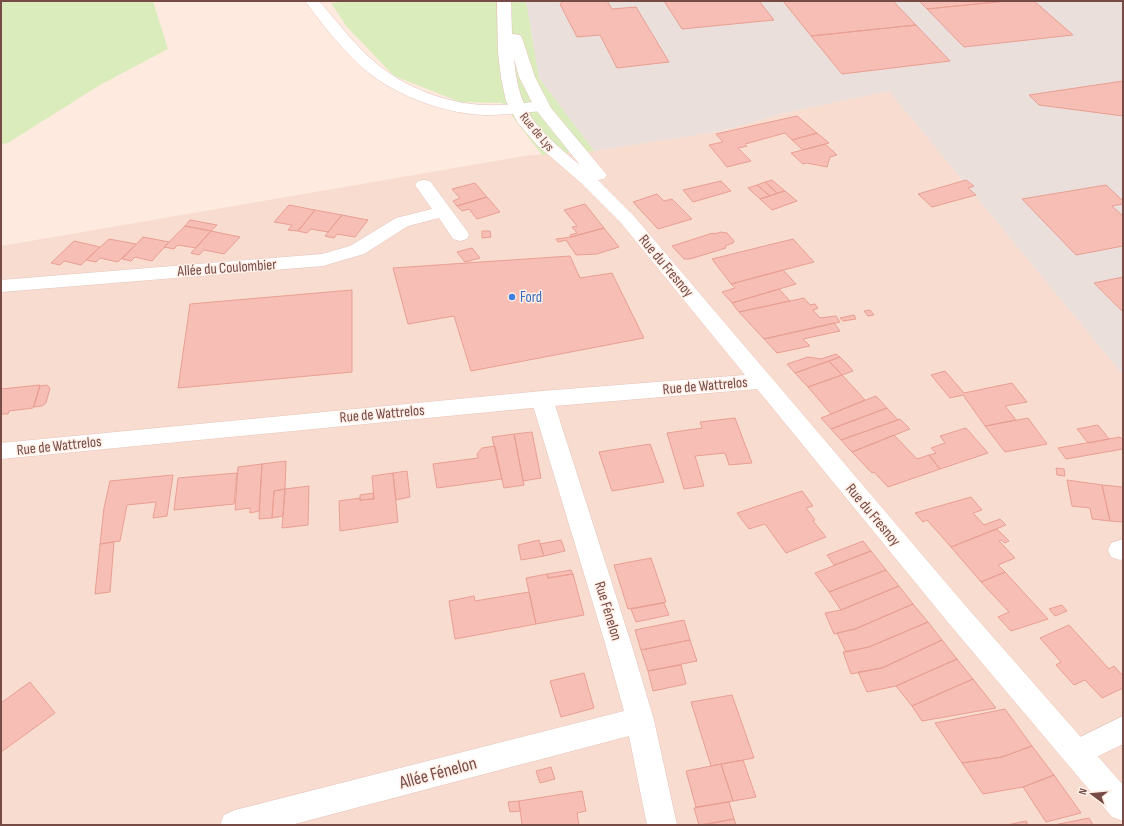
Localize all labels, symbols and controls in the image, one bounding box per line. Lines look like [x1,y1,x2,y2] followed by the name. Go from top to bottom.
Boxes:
[516,109,558,155] street label: Rue de Lys
[634,231,698,301] street label: Rue du Fresnoy
[176,255,278,281] street label: Allée du Coulombier
[520,288,542,307] place label: Ford
[507,292,517,302] marker: Ford
[662,373,748,399] street label: Rue de Wattrelos
[339,401,425,427] street label: Rue de Wattrelos
[16,432,102,460] street label: Rue de Wattrelos
[841,480,905,550] street label: Rue du Fresnoy
[590,579,626,643] street label: Rue Fénelon
[396,753,479,794] street label: Allée Fénelon
[1072,774,1112,814] north arrow
[1076,787,1090,796] text: N

